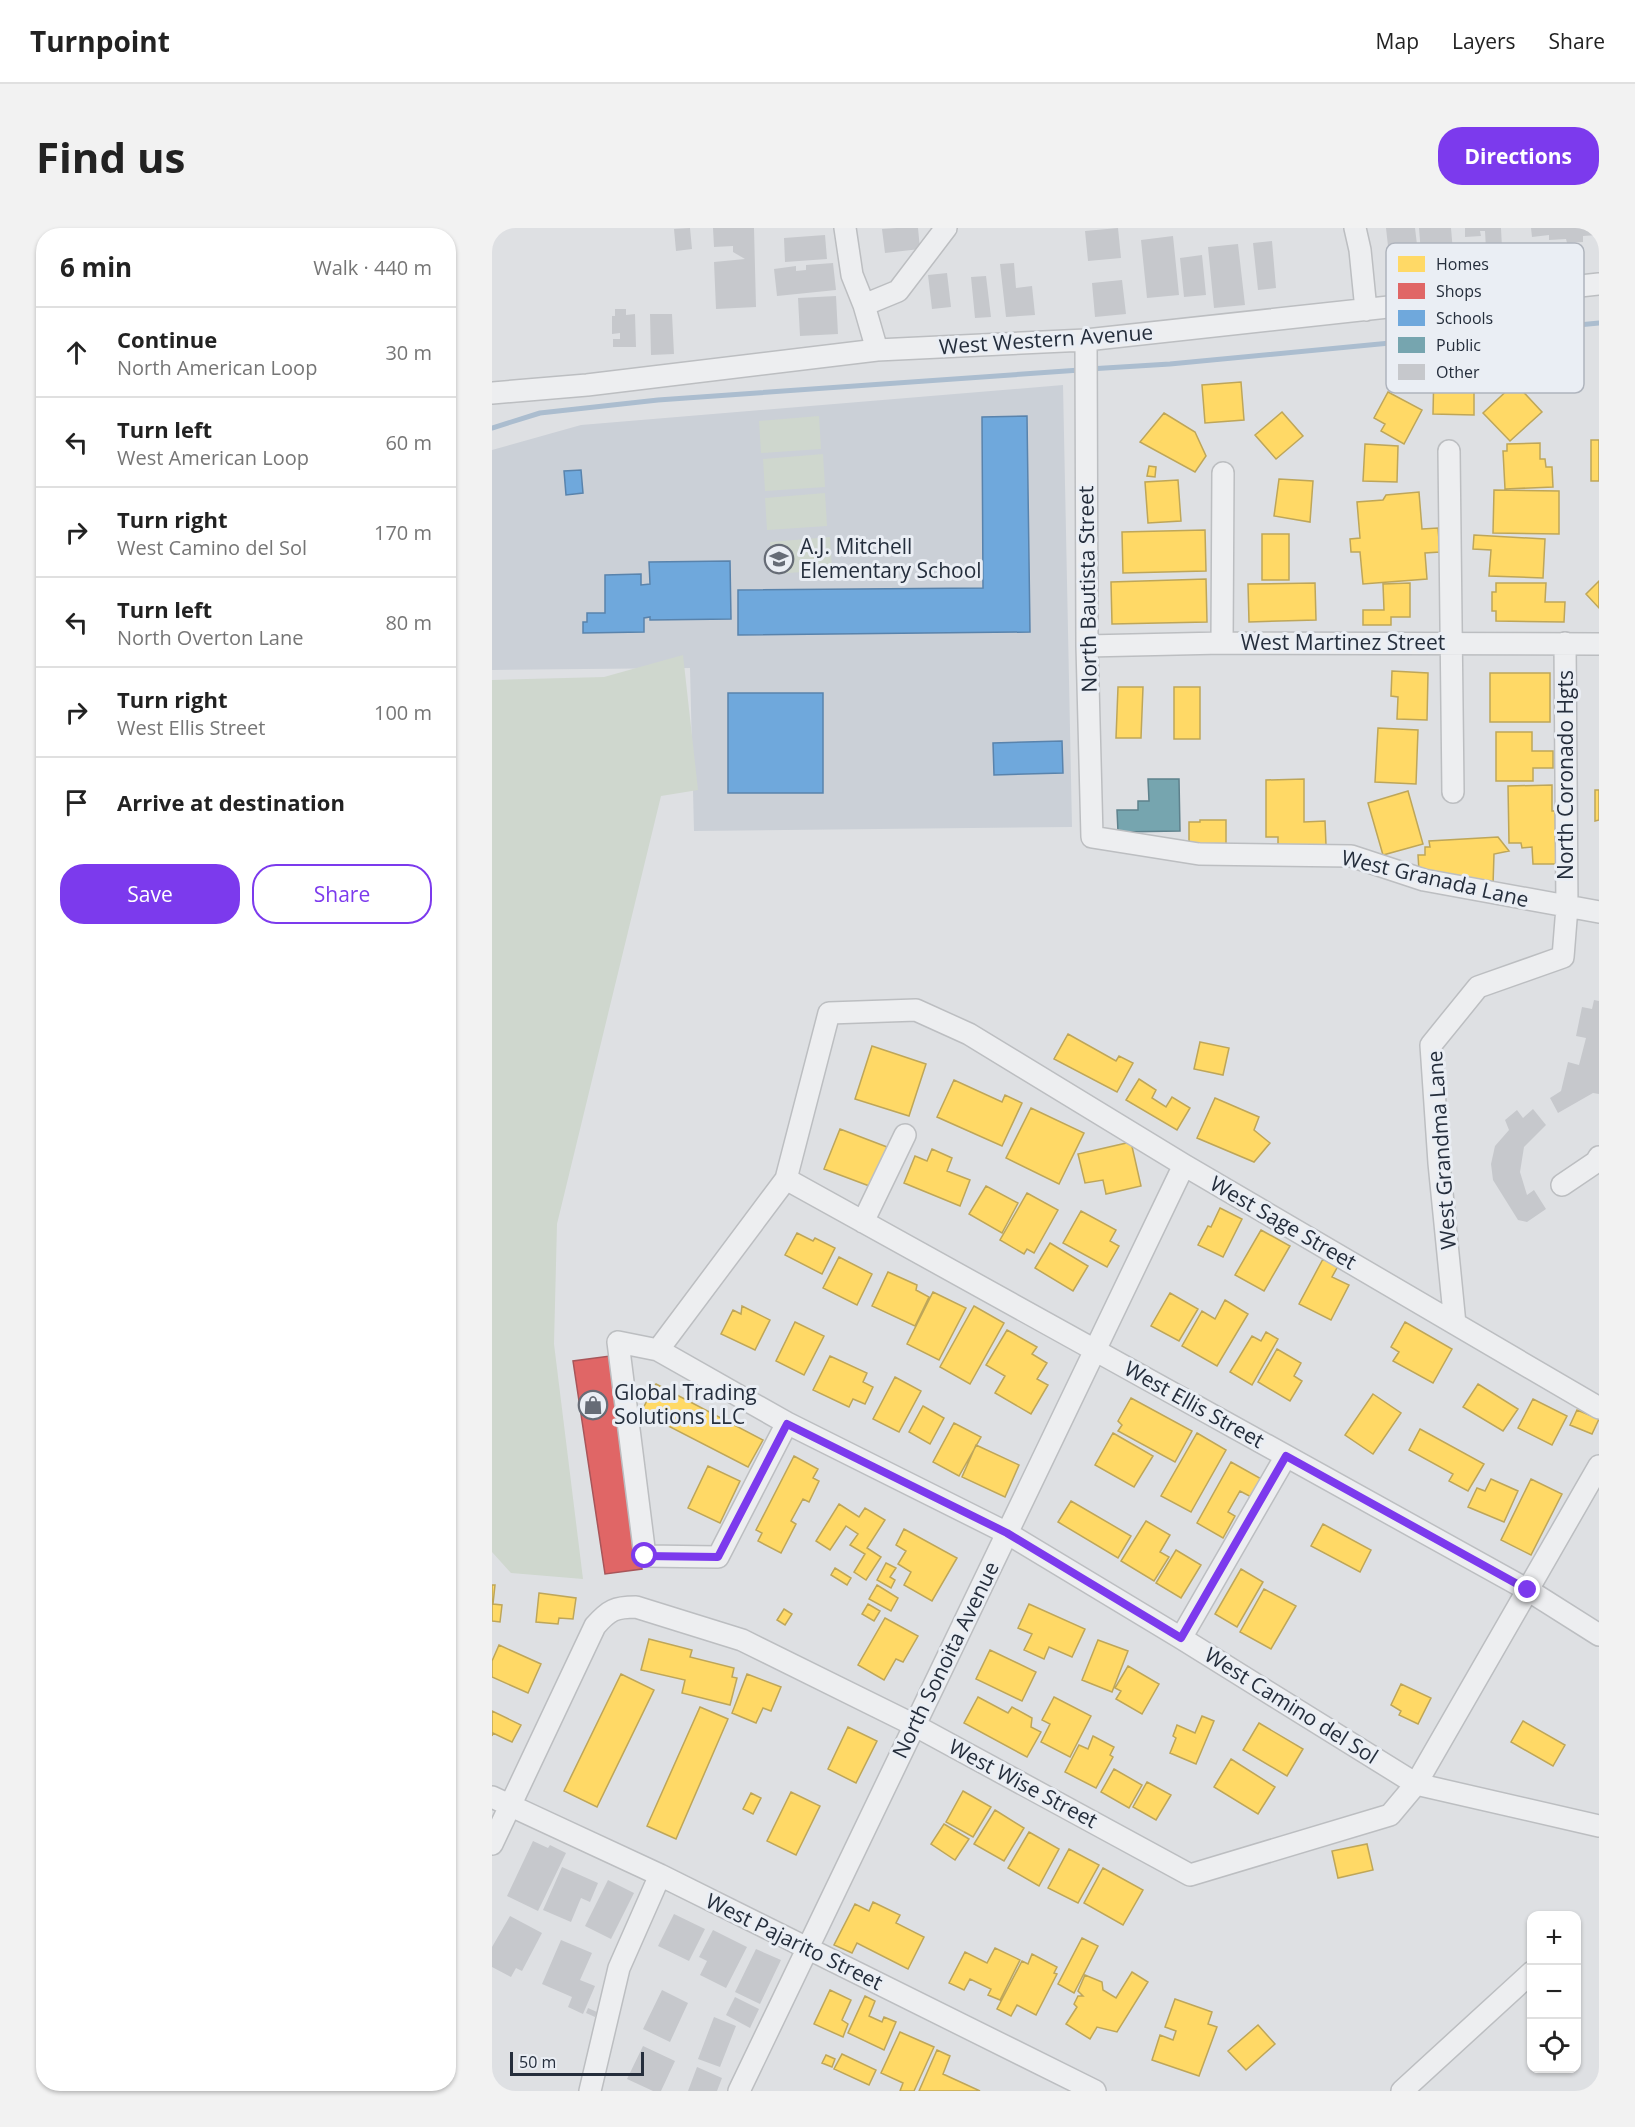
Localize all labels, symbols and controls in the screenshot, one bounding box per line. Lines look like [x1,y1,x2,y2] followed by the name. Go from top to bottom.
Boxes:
[30,22,170,60] text: Turnpoint
[1376,27,1419,55] text: Map
[1452,27,1516,55] text: Layers
[1549,27,1605,55] text: Share
[1438,127,1599,185] button: Directions
[36,128,185,185] text: Find us
[1386,243,1584,393] legend
[60,249,132,285] text: 6 min
[1436,253,1489,275] text: Homes
[313,254,432,281] text: Walk · 440 m
[1436,280,1482,302] text: Shops
[1436,307,1493,329] text: Schools
[938,318,1154,360] street label: West Western Avenue
[117,324,217,354] text: Continue
[1436,334,1481,356] text: Public
[60,336,93,369] icon: ahead
[385,339,432,366] text: 30 m
[117,354,317,381] text: North American Loop
[1436,361,1480,383] text: Other
[117,414,212,444] text: Turn left
[60,426,93,459] icon: left
[385,429,432,456] text: 60 m
[117,444,309,471] text: West American Loop
[1071,485,1103,693] street label: North Bautista Street
[117,504,228,534] text: Turn right
[60,516,93,549] icon: right
[374,519,432,546] text: 170 m
[800,532,982,584] place label: A.J. Mitchell Elementary School
[117,534,307,561] text: West Camino del Sol
[763,543,795,575] school or university icon: A.J. Mitchell Elementary School
[117,594,212,624] text: Turn left
[60,606,93,639] icon: left
[385,609,432,636] text: 80 m
[117,624,303,651] text: North Overton Lane
[1241,628,1445,656] street label: West Martinez Street
[1551,670,1579,880] street label: North Coronado Hgts
[117,684,228,714] text: Turn right
[60,696,93,729] icon: right
[374,699,432,726] text: 100 m
[117,714,265,741] text: West Ellis Street
[60,786,93,819] icon: arrive
[117,787,345,817] text: Arrive at destination
[1339,843,1532,913] street label: West Granada Lane
[60,864,240,924] button: Save
[252,864,432,924] button: Share
[1420,1050,1462,1250] street label: West Grandma Lane
[1205,1169,1362,1275] street label: West Sage Street
[1120,1354,1269,1454] street label: West Ellis Street
[614,1378,757,1430] place label: Global Trading Solutions LLC
[577,1389,609,1421] shop icon: Global Trading Solutions LLC
[631,1542,657,1568] route start
[885,1557,1005,1763] street label: North Sonoita Avenue
[1514,1576,1540,1602] route end
[1199,1640,1384,1770] street label: West Camino del Sol
[944,1732,1103,1834] street label: West Wise Street
[701,1886,888,1996] street label: West Pajarito Street
[1527,1911,1581,2073] map controls
[1527,1911,1581,1965] button: +
[1527,1965,1581,2019] button: −
[1527,2019,1581,2073] button: locate
[510,2049,644,2076] scale bar
[519,2051,556,2073] text: 50 m

